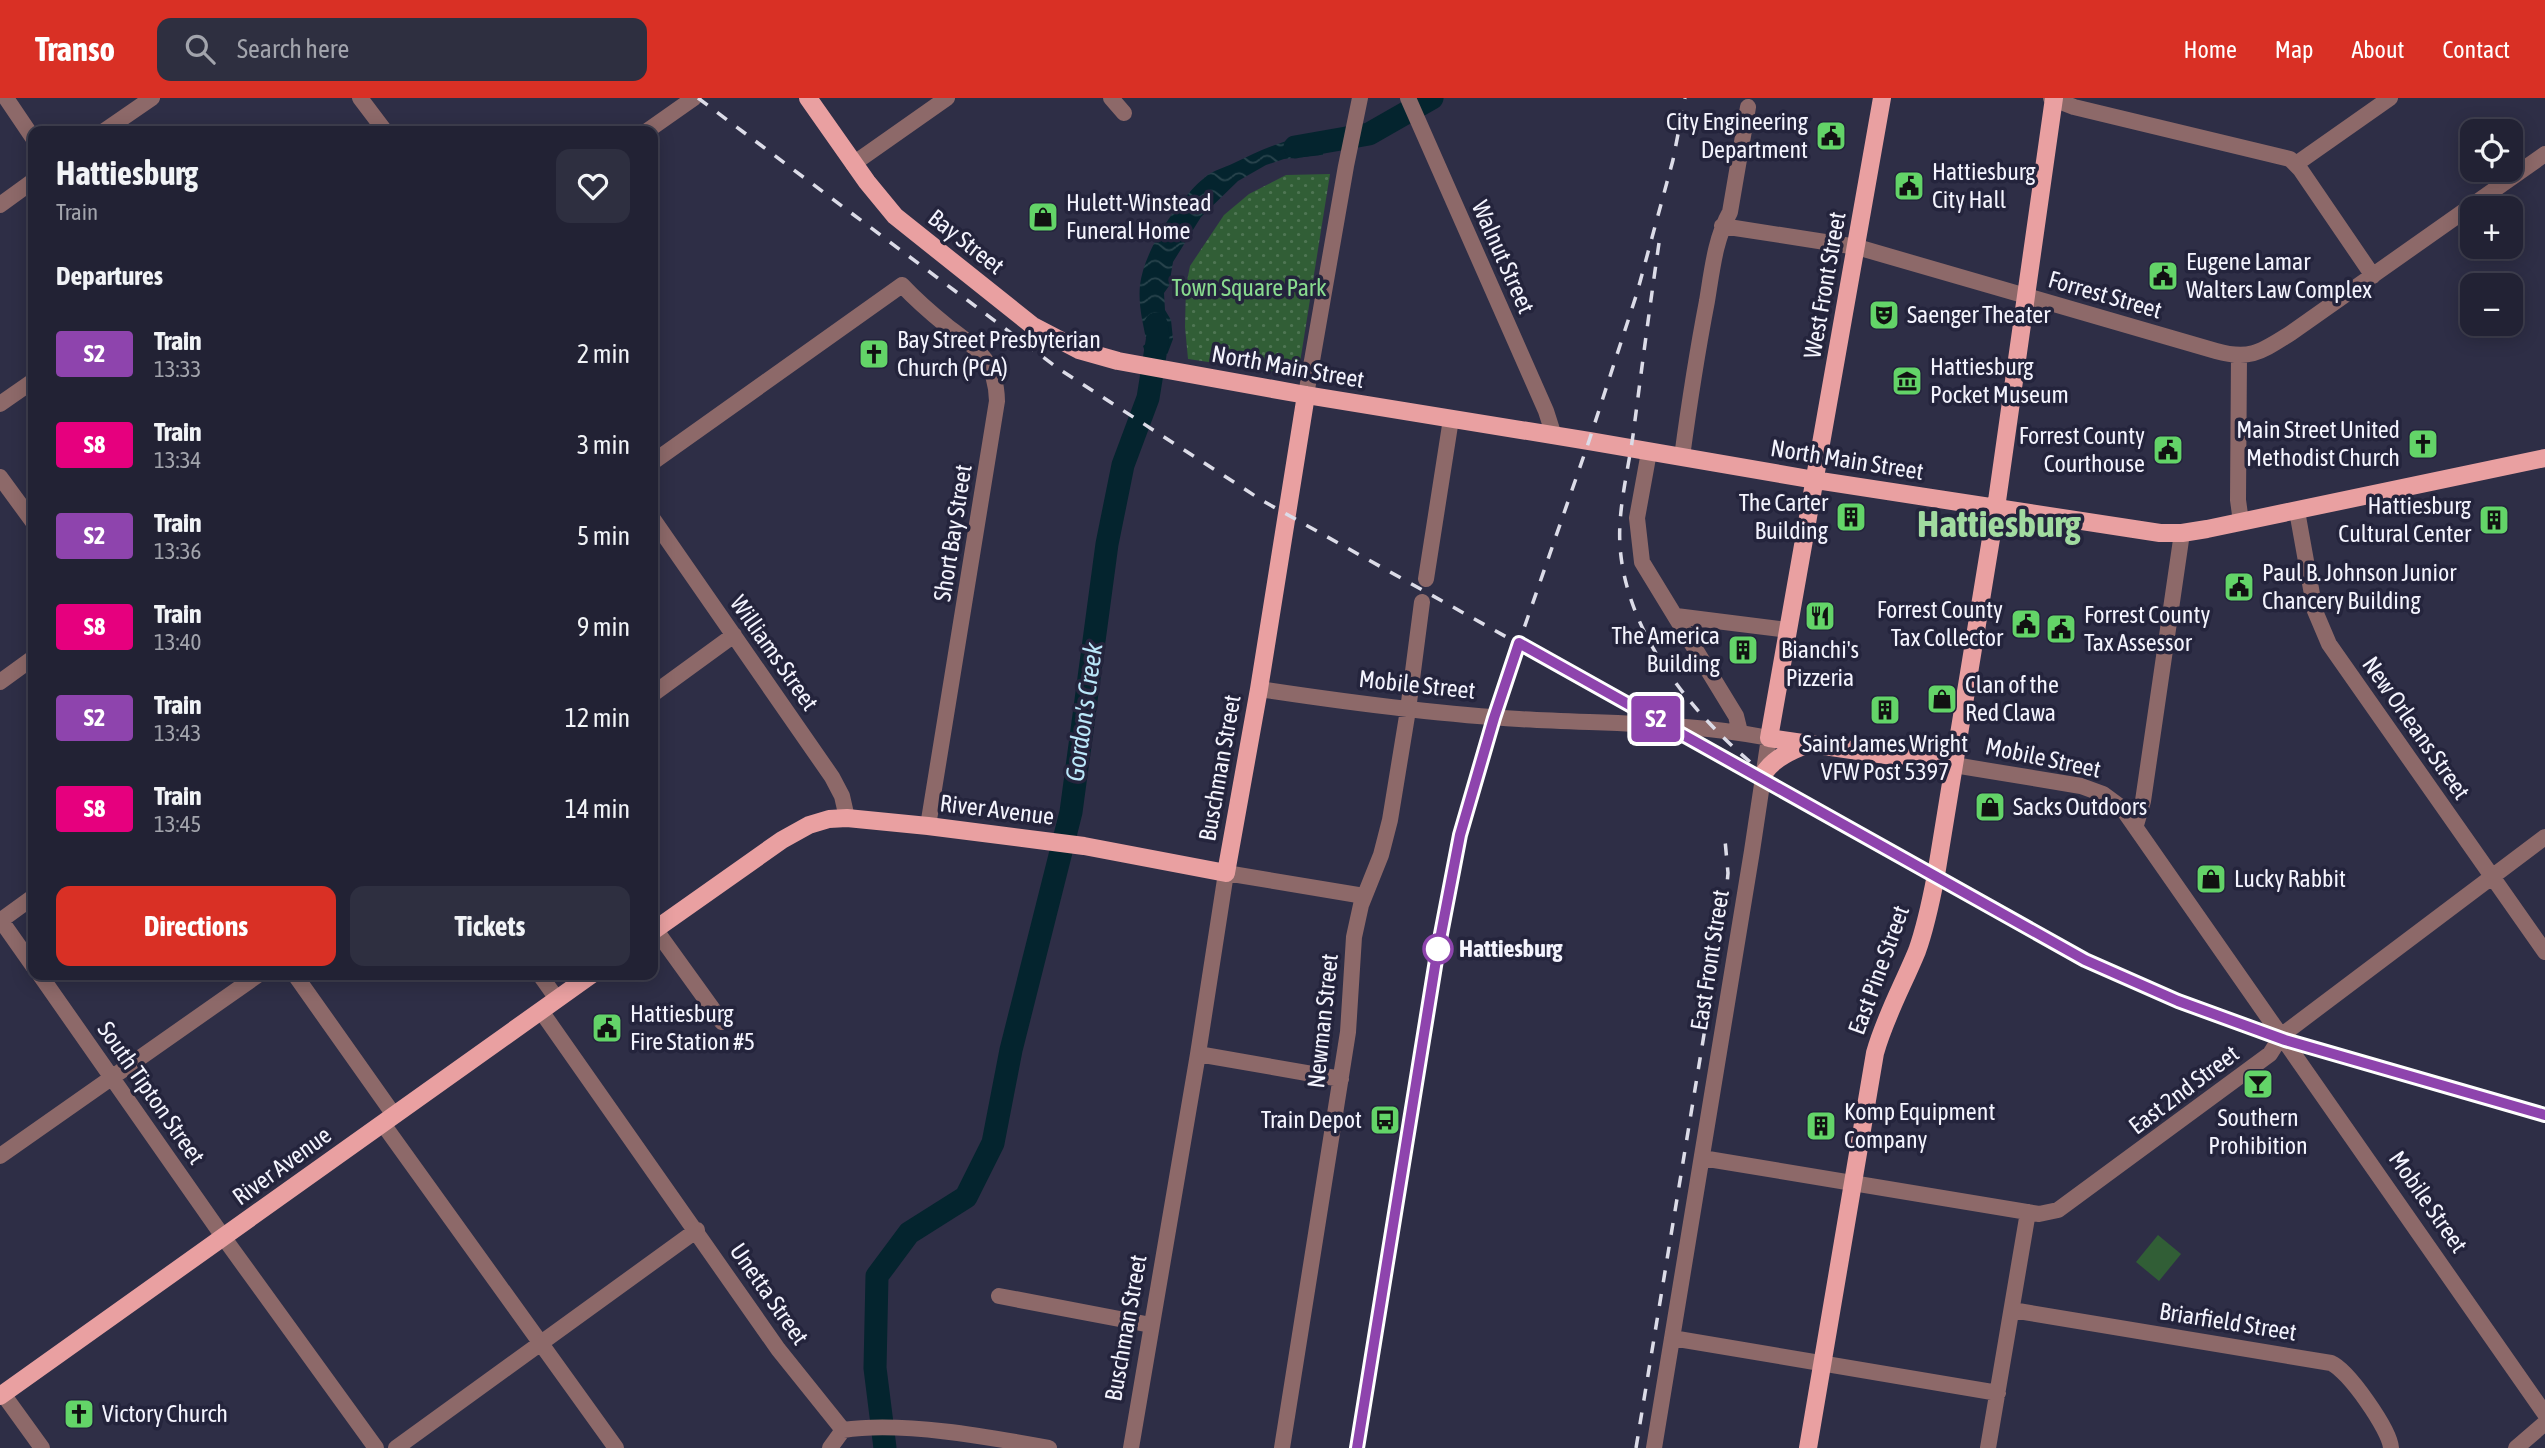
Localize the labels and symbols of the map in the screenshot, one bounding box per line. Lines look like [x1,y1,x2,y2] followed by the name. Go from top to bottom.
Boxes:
[1666,108,1809,163] place label: City Engineering Department
[1814,119,1848,153] public building icon: City Engineering Department
[1932,158,2036,213] place label: Hattiesburg City Hall
[1892,169,1926,203] public building icon: Hattiesburg City Hall
[1066,189,1212,244] place label: Hulett-Winstead Funeral Home
[1467,196,1540,317] street label: Walnut Street
[1026,200,1060,234] shop icon: Hulett-Winstead Funeral Home
[923,204,1010,279] street label: Bay Street
[1798,209,1851,360] street label: West Front Street
[2186,248,2372,303] place label: Eugene Lamar Walters Law Complex
[2146,259,2180,293] public building icon: Eugene Lamar Walters Law Complex
[2045,265,2165,324] street label: Forrest Street
[1172,274,1327,301] park label: Town Square Park
[1867,298,1901,332] theatre icon: Saenger Theater
[1907,301,2051,328] place label: Saenger Theater
[897,326,1101,381] place label: Bay Street Presbyterian Church (PCA)
[857,337,891,371] church icon: Bay Street Presbyterian Church (PCA)
[1210,340,1367,393] street label: North Main Street
[1930,353,2069,408] place label: Hattiesburg Pocket Museum
[1890,364,1924,398] museum icon: Hattiesburg Pocket Museum
[2236,416,2400,471] place label: Main Street United Methodist Church
[2019,422,2145,477] place label: Forrest County Courthouse
[2406,427,2440,461] church icon: Main Street United Methodist Church
[2151,433,2185,467] public building icon: Forrest County Courthouse
[1769,434,1926,485] street label: North Main Street
[928,462,977,603] street label: Short Bay Street
[1739,489,1829,544] place label: The Carter Building
[2338,492,2472,547] place label: Hattiesburg Cultural Center
[1834,500,1868,534] building icon: The Carter Building
[1917,502,2082,545] district label: Hattiesburg
[2477,503,2511,537] building icon: Hattiesburg Cultural Center
[2262,559,2457,614] place label: Paul B. Johnson Junior Chancery Building
[2222,570,2256,604] public building icon: Paul B. Johnson Junior Chancery Building
[725,590,824,715] street label: Williams Street
[1877,596,2004,651] place label: Forrest County Tax Collector
[1803,599,1837,633] restaurant icon: Bianchi's Pizzeria
[2084,601,2210,656] place label: Forrest County Tax Assessor
[2009,607,2043,641] public building icon: Forrest County Tax Collector
[2044,612,2078,646] public building icon: Forrest County Tax Assessor
[1612,622,1721,677] place label: The America Building
[1726,633,1760,667] building icon: The America Building
[1781,636,1859,691] place label: Bianchi's Pizzeria
[1059,640,1109,783] water label: Gordon's Creek
[2357,651,2476,804] street label: New Orleans Street
[1357,665,1477,704] street label: Mobile Street
[1965,671,2059,726] place label: Clan of the Red Clawa
[1925,682,1959,716] shop icon: Clan of the Red Clawa
[1193,693,1246,843] street label: Buschman Street
[1868,693,1902,727] building icon: Saint James Wright VFW Post 5397
[1624,696,1688,742] line badge: S2
[1802,730,1968,785] place label: Saint James Wright VFW Post 5397
[1983,732,2103,783] street label: Mobile Street
[938,789,1056,830] street label: River Avenue
[1973,790,2007,824] shop icon: Sacks Outdoors
[2013,793,2147,820] place label: Sacks Outdoors
[2194,862,2228,896] shop icon: Lucky Rabbit
[2234,865,2346,892] place label: Lucky Rabbit
[1685,888,1734,1032] street label: East Front Street
[1843,902,1914,1038] street label: East Pine Street
[1423,934,1453,964] marker: Hattiesburg
[1459,935,1563,962] place label: Hattiesburg
[1302,952,1343,1090] street label: Newman Street
[630,1000,755,1055] place label: Hattiesburg Fire Station #5
[590,1011,624,1045] public building icon: Hattiesburg Fire Station #5
[92,1016,210,1169] street label: South Tipton Street
[2124,1040,2244,1140] street label: East 2nd Street
[2241,1067,2275,1101] bar icon: Southern Prohibition
[1844,1098,1995,1153] place label: Komp Equipment Company
[1368,1103,1402,1137] bus stop icon: Train Depot
[2208,1104,2308,1159] place label: Southern Prohibition
[1261,1106,1362,1133] place label: Train Depot
[1804,1109,1838,1143] building icon: Komp Equipment Company
[227,1121,336,1210] street label: River Avenue
[2384,1146,2473,1258] street label: Mobile Street
[725,1238,814,1350] street label: Unetta Street
[1099,1253,1152,1403] street label: Buschman Street
[2158,1297,2299,1346] street label: Briarfield Street
[62,1397,96,1431] church icon: Victory Church
[102,1400,228,1427] place label: Victory Church

